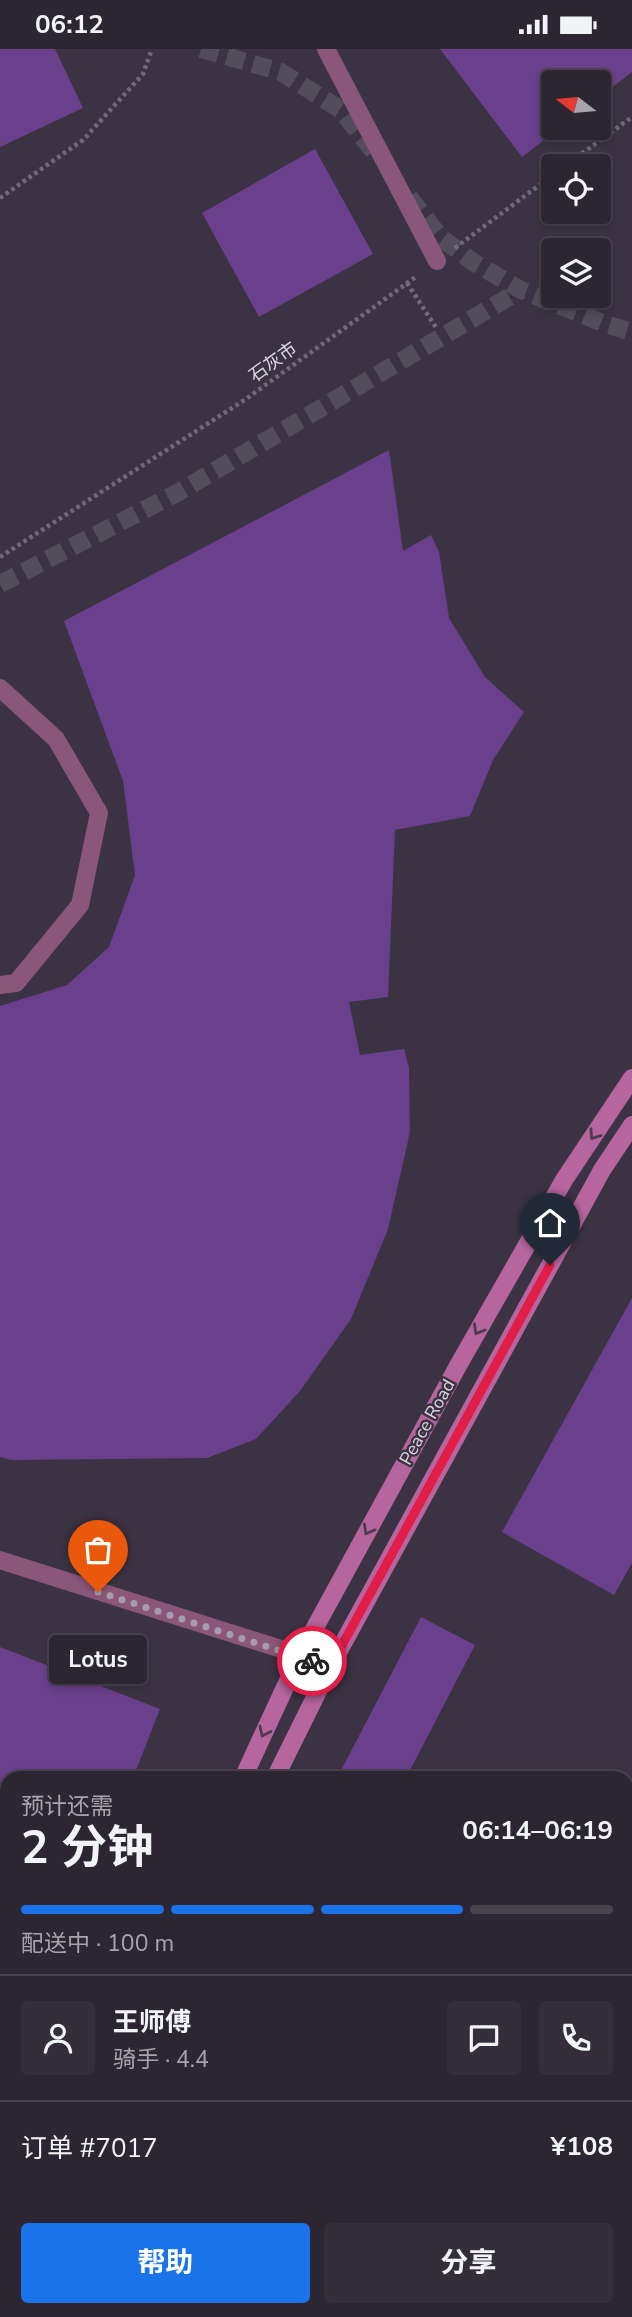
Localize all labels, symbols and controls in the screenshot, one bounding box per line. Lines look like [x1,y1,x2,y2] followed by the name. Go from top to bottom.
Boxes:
[35,7,104,42] text: 06:12
[541,70,611,140] north arrow
[541,70,611,308] map controls
[541,154,611,224] button: locate
[541,238,611,308] button: layers
[244,336,302,388] street label: 石灰市
[589,1127,602,1140] one-way arrow
[520,1193,580,1265] pin
[531,1204,569,1242] icon: home
[473,1323,486,1336] one-way arrow
[394,1375,460,1469] street label: Peace Road
[68,1520,128,1592] pin
[363,1522,377,1535] one-way arrow
[79,1531,117,1569] icon: bag
[277,1626,347,1696] courier
[49,1634,147,1683] callout: Lotus
[293,1642,331,1680] icon: bike
[68,1644,128,1675] text: Lotus
[258,1725,272,1737] one-way arrow
[21,1791,113,1822] text: 预计还需
[462,1813,613,1848] text: 06:14–06:19
[21,1816,153,1879] text: 2 分钟
[21,1928,174,1959] text: 配送中 · 100 m
[21,2001,95,2075] button: person
[447,2001,521,2075] button: chat
[539,2001,613,2075] button: phone
[113,2005,191,2040] text: 王师傅
[113,2044,209,2075] text: 骑手 · 4.4
[551,2129,613,2164] text: ¥108
[21,2131,158,2166] text: 订单 #7017
[21,2223,310,2303] button: 帮助
[324,2223,613,2303] button: 分享

